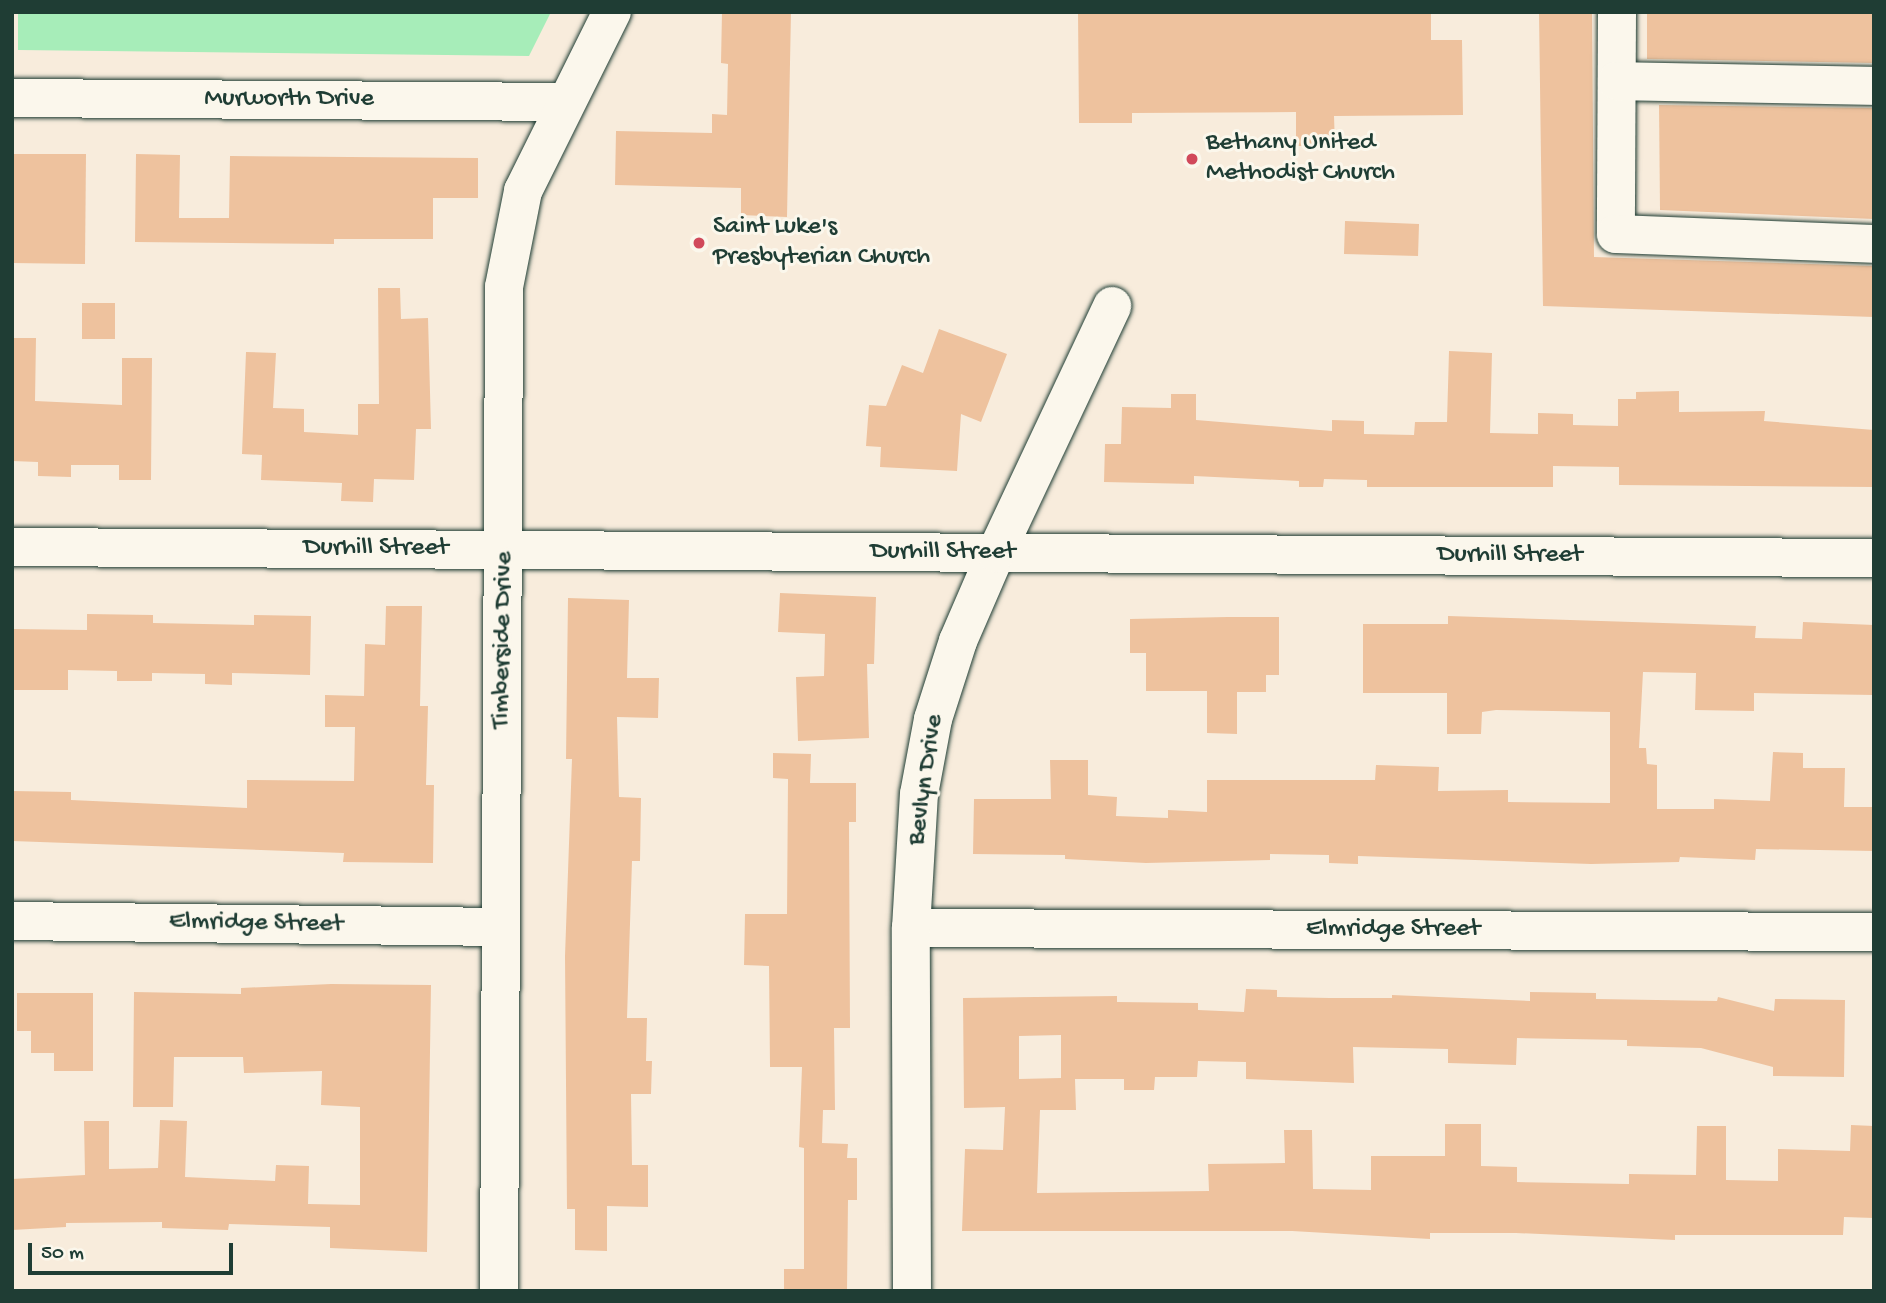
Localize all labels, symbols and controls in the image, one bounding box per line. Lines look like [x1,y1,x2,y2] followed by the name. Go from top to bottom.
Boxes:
[204,84,374,116] street label: Murworth Drive
[1206,128,1395,190] place label: Bethany United Methodist Church
[1184,151,1200,167] marker: Bethany United Methodist Church
[713,212,930,274] place label: Saint Luke's Presbyterian Church
[691,235,707,251] marker: Saint Luke's Presbyterian Church
[304,533,448,565] street label: Durhill Street
[871,537,1015,569] street label: Durhill Street
[1438,540,1582,572] street label: Durhill Street
[487,551,521,729] street label: Timberside Drive
[902,713,952,847] street label: Bevlyn Drive
[169,907,343,941] street label: Elmridge Street
[1306,914,1480,946] street label: Elmridge Street
[32,1230,236,1274] scale bar
[41,1242,84,1267] text: 50 m

